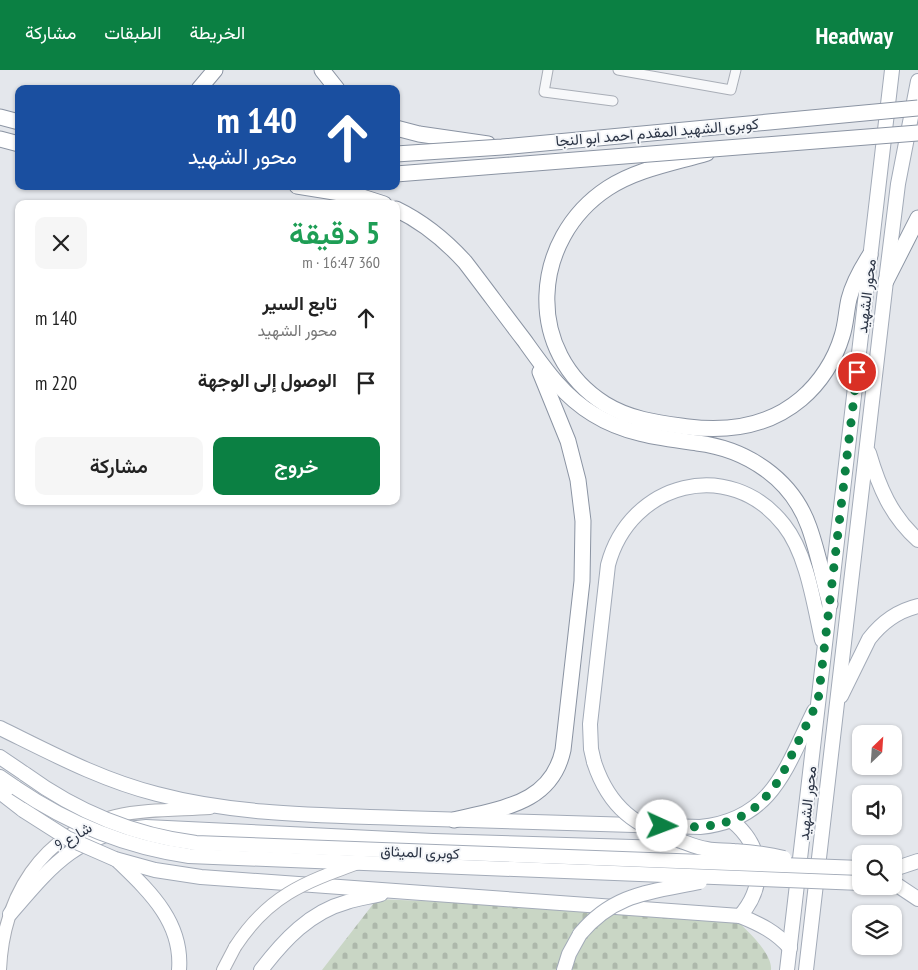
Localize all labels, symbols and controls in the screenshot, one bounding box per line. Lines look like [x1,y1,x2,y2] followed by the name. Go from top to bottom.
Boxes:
[816,20,893,51] text: Headway
[25,21,76,44] text: مشاركة
[104,21,161,44] text: الطبقات
[189,21,245,44] text: الخريطة
[216,97,297,143] text: 140 m
[315,105,380,170] icon: ahead
[555,114,760,151] street label: كوبرى الشهيد المقدم احمد ابو النجا
[188,142,297,170] text: محور الشهيد
[289,213,380,252] text: 5 دقيقة
[35,217,87,269] button: close
[302,252,380,272] text: 360 m · 16:47
[852,258,880,334] street label: محور الشهيد
[262,291,337,315] text: تابع السير
[352,304,380,332] icon: ahead
[35,306,77,330] text: 140 m
[257,320,337,340] text: محور الشهيد
[836,351,878,393] pin
[843,358,871,386] icon: arrive
[198,368,337,392] text: الوصول إلى الوجهة
[352,369,380,397] icon: arrive
[35,371,77,395] text: 220 m
[35,437,203,495] button: مشاركة
[213,437,380,495] button: خروج
[852,725,902,775] north arrow
[852,725,902,955] map controls
[794,765,820,841] street label: محور الشهيد
[852,785,902,835] button: sound
[635,799,687,851] position arrow
[51,817,96,856] street label: شارع 9
[380,841,460,864] street label: كوبرى الميثاق
[852,845,902,895] button: search
[852,905,902,955] button: layers

